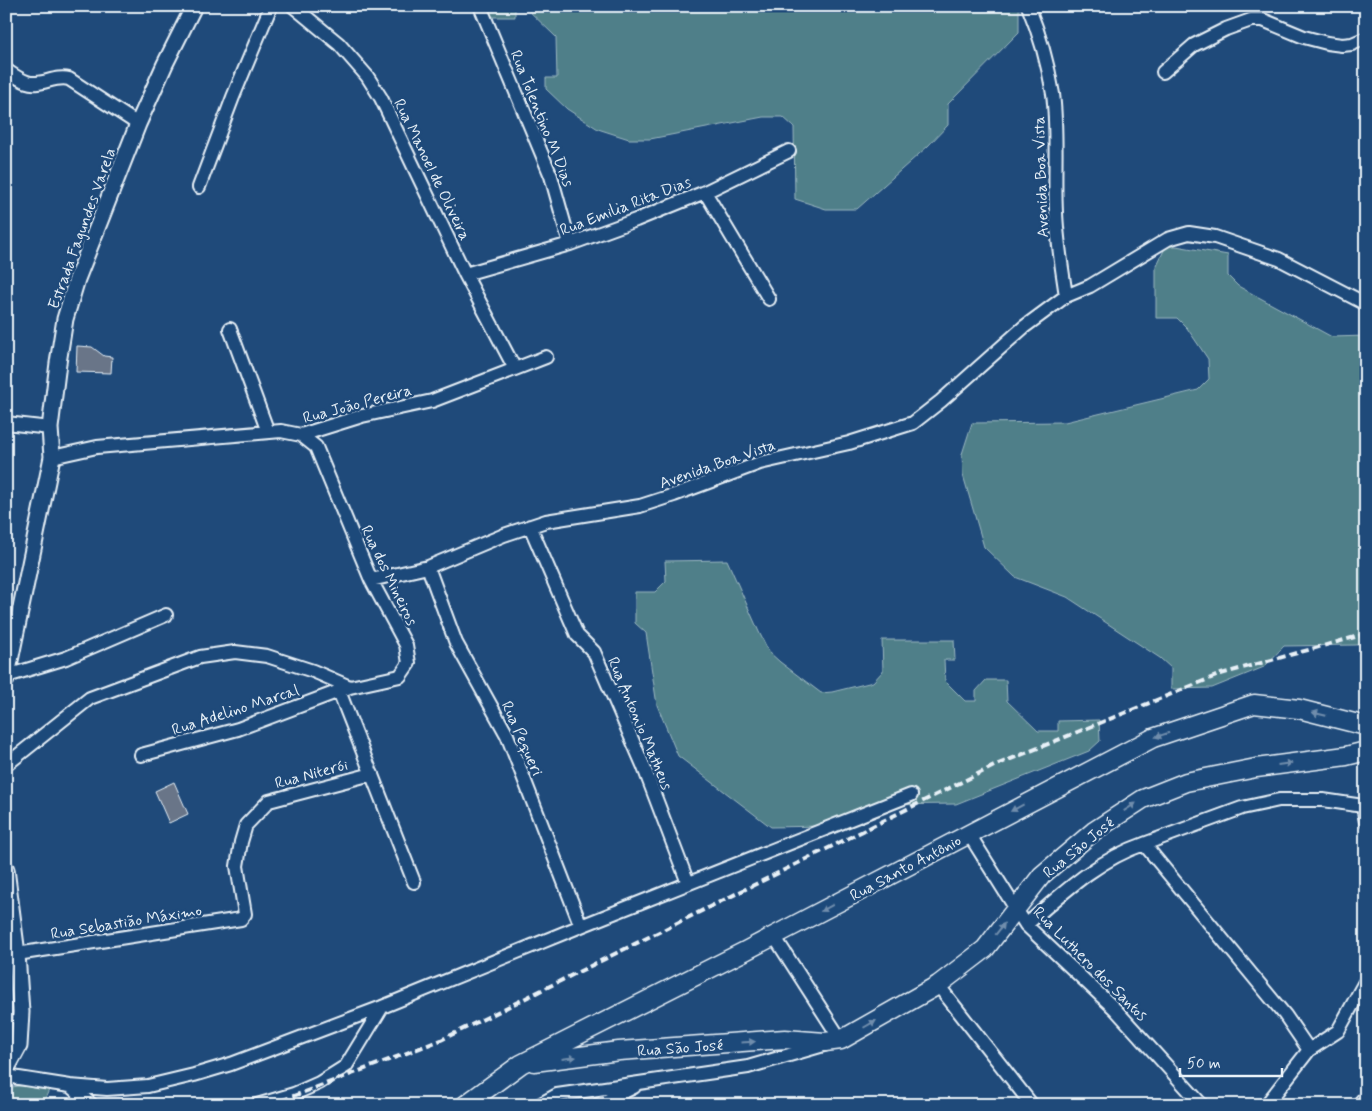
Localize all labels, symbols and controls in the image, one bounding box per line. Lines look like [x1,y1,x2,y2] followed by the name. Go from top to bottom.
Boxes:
[505,47,579,190] street label: Rua Tolentino M Dias
[388,95,475,244] street label: Rua Manoel de Oliveira
[1029,116,1054,238] street label: Avenida Boa Vista
[43,145,121,312] street label: Estrada Fagundes Varela
[557,172,694,241] street label: Rua Emilia Rita Dias
[301,380,414,429] street label: Rua João Pereira
[657,435,778,494] street label: Avenida Boa Vista
[355,522,422,629] street label: Rua dos Mineiros
[602,654,677,793] street label: Rua Antonio Matheus
[169,680,302,741] street label: Rua Adelino Marcal
[496,698,548,780] street label: Rua Pequeri
[1311,709,1326,717] one-way arrow
[1154,731,1169,739] one-way arrow
[273,755,351,794] street label: Rua Niterói
[1278,760,1294,768] one-way arrow
[1124,802,1137,812] one-way arrow
[1010,804,1025,812] one-way arrow
[1039,813,1119,883] street label: Rua São José
[846,830,965,907] street label: Rua Santo Antônio
[49,900,203,945] street label: Rua Sebastião Máximo
[1028,902,1152,1026] street label: Rua Luthero dos Santos
[820,904,834,912] one-way arrow
[995,922,1005,936] one-way arrow
[863,1019,876,1028] one-way arrow
[636,1035,724,1062] street label: Rua São José
[741,1037,757,1045] one-way arrow
[1180,1046,1282,1078] scale bar
[561,1054,577,1062] one-way arrow
[1187,1054,1221,1074] text: 50 m

